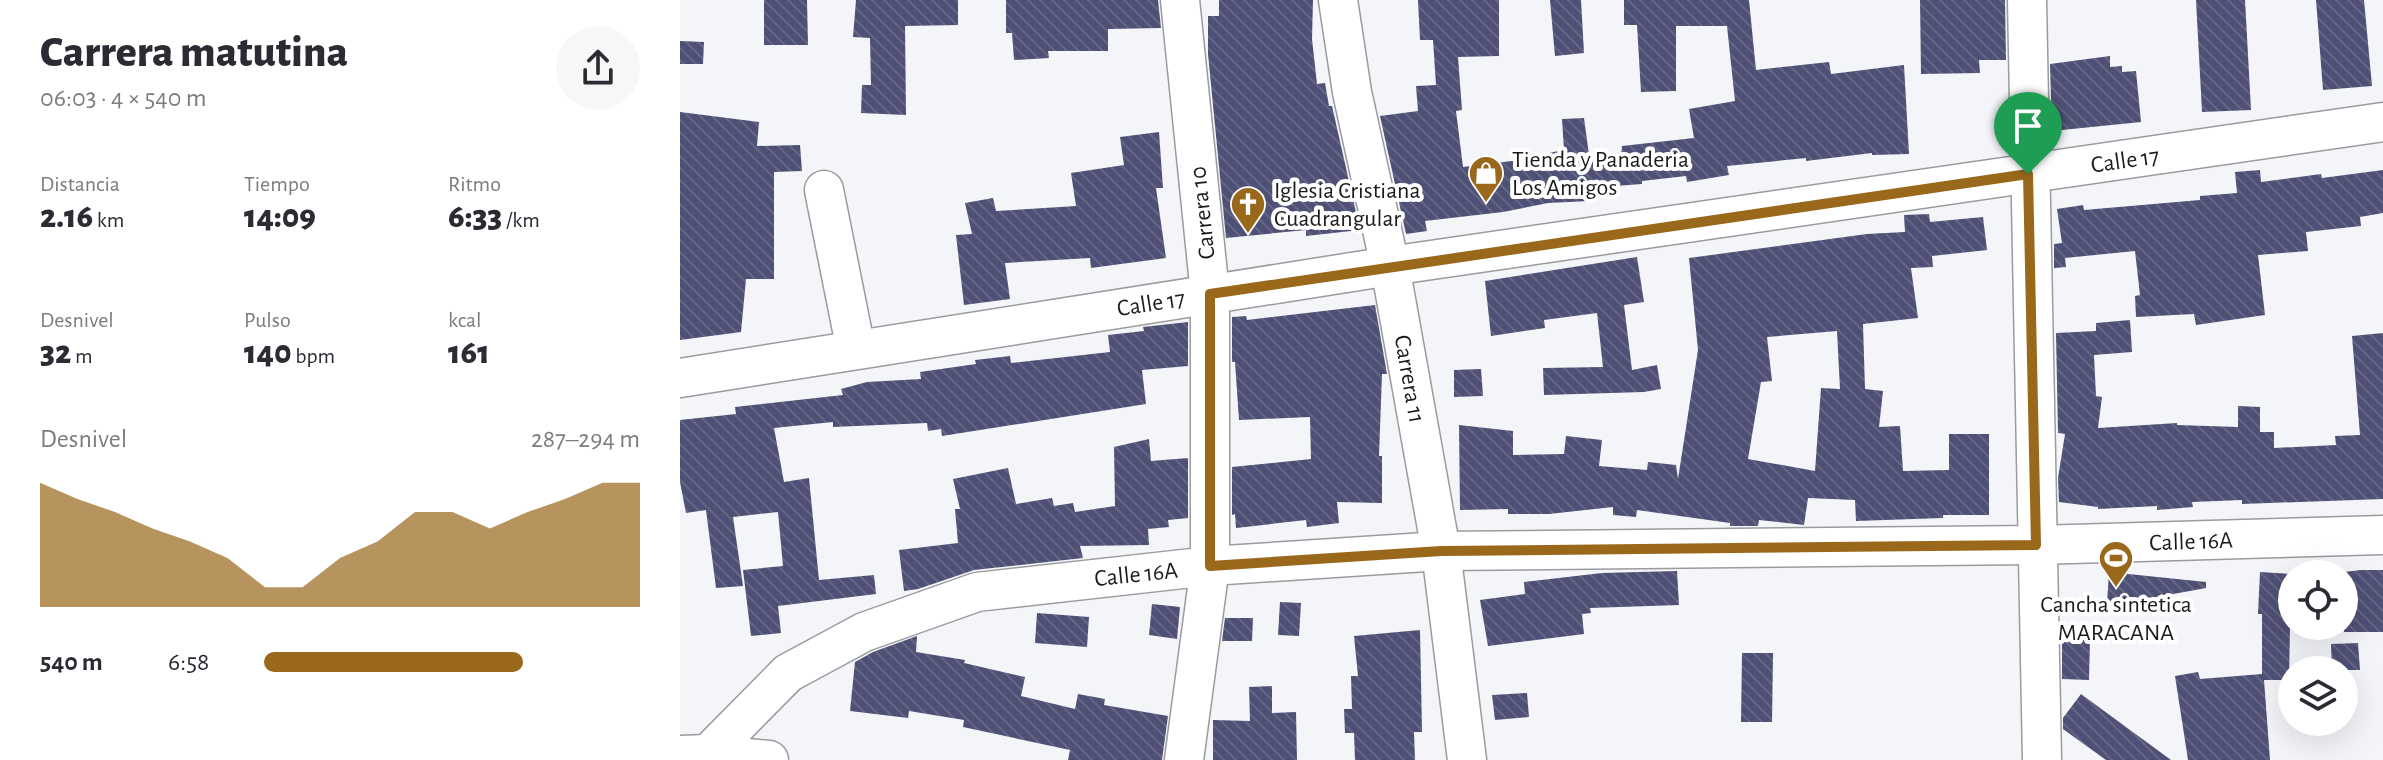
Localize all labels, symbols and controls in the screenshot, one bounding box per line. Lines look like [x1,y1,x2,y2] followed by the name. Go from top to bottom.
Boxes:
[556,26,640,110] button: share
[40,31,348,75] text: Carrera matutina
[40,85,207,111] text: 06:03 · 4 × 540 m
[1994,92,2062,174] pin
[2006,104,2050,148] icon: arrive
[2089,144,2161,178] street label: Calle 17
[1512,148,1689,200] place label: Tienda y Panaderia Los Amigos
[1467,154,1505,204] shop icon: Tienda y Panaderia Los Amigos
[1186,165,1220,261] street label: Carrera 10
[40,173,120,195] text: Distancia
[244,173,310,195] text: Tiempo
[448,173,501,195] text: Ritmo
[1274,179,1420,231] place label: Iglesia Cristiana Cuadrangular
[1229,185,1267,235] church icon: Iglesia Cristiana Cuadrangular
[40,200,93,234] text: 2.16
[244,200,316,234] text: 14:09
[448,200,502,234] text: 6:33
[93,209,124,231] text: km
[502,209,540,231] text: /km
[1115,287,1187,321] street label: Calle 17
[40,309,114,331] text: Desnivel
[244,309,291,331] text: Pulso
[448,309,482,331] text: kcal
[1389,333,1429,425] street label: Carrera 11
[40,336,71,370] text: 32
[244,336,292,370] text: 140
[448,336,490,370] text: 161
[71,345,92,367] text: m
[292,345,335,367] text: bpm
[40,426,127,452] text: Desnivel
[531,426,640,452] text: 287–294 m
[2149,529,2233,555] street label: Calle 16A
[2097,539,2135,589] sports icon: Cancha sintetica MARACANA
[1093,559,1179,591] street label: Calle 16A
[2278,560,2358,736] map controls
[2278,560,2358,640] button: locate
[2040,593,2192,645] place label: Cancha sintetica MARACANA
[40,649,103,675] text: 540 m
[168,649,209,675] text: 6:58
[2278,656,2358,736] button: layers

